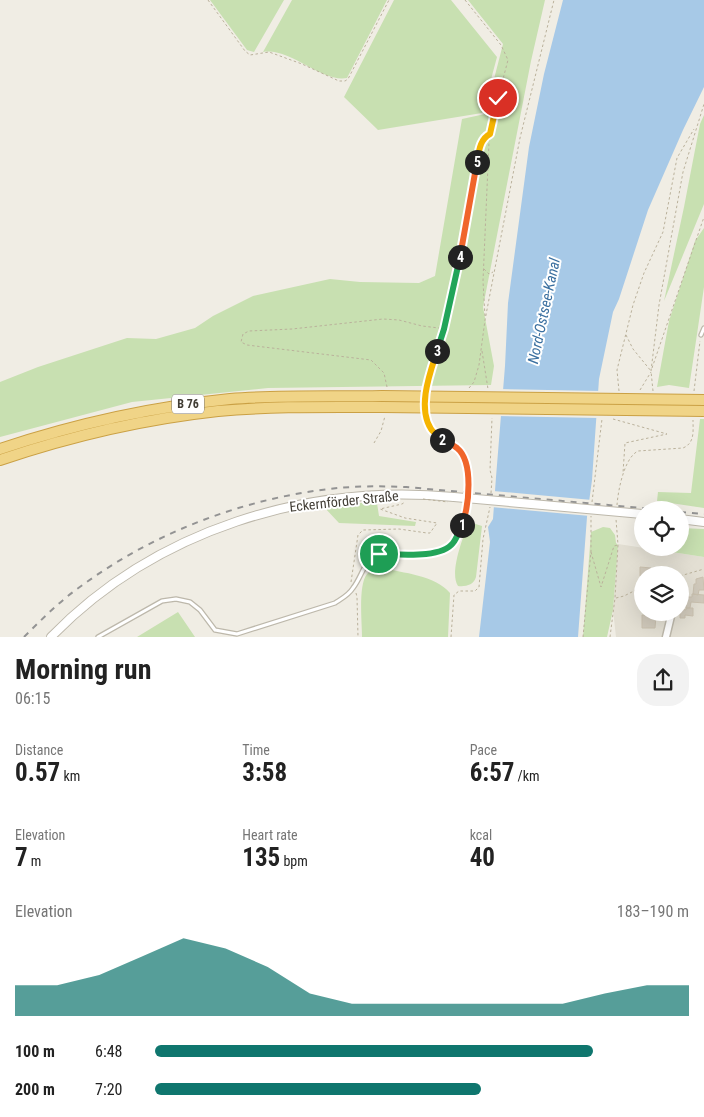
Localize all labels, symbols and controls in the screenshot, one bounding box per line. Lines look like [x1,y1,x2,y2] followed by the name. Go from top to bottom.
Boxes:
[477,77,519,119] pin
[484,84,512,112] icon: check
[464,150,490,174] pin: 5
[474,154,481,170] text: 5
[448,244,472,270] pin: 4
[457,249,464,265] text: 4
[524,256,564,365] water label: Nord-Ostsee-Kanal
[424,338,450,364] pin: 3
[434,343,441,359] text: 3
[172,394,204,414] road number: B 76
[430,428,454,452] pin: 2
[439,432,446,448] text: 2
[289,487,400,515] street label: Eckernförder Straße
[634,501,689,621] map controls
[634,501,689,556] button: locate
[450,512,474,538] pin: 1
[459,517,466,533] text: 1
[358,533,400,575] pin
[365,540,393,568] icon: arrive
[634,566,689,621] button: layers
[15,653,151,686] text: Morning run
[637,654,689,706] button: share
[15,689,50,708] text: 06:15
[15,742,63,758] text: Distance
[242,742,270,758] text: Time
[470,742,497,758] text: Pace
[15,758,60,787] text: 0.57
[242,758,287,787] text: 3:58
[470,758,514,787] text: 6:57
[60,768,80,784] text: km
[514,768,540,784] text: /km
[15,827,65,843] text: Elevation
[242,827,298,843] text: Heart rate
[470,827,492,843] text: kcal
[15,843,28,872] text: 7
[242,843,280,872] text: 135
[470,843,495,872] text: 40
[28,853,41,869] text: m
[280,853,308,869] text: bpm
[15,902,73,921] text: Elevation
[617,902,689,921] text: 183–190 m
[15,1042,55,1061] text: 100 m
[95,1042,122,1061] text: 6:48
[15,1080,55,1099] text: 200 m
[95,1080,122,1099] text: 7:20

